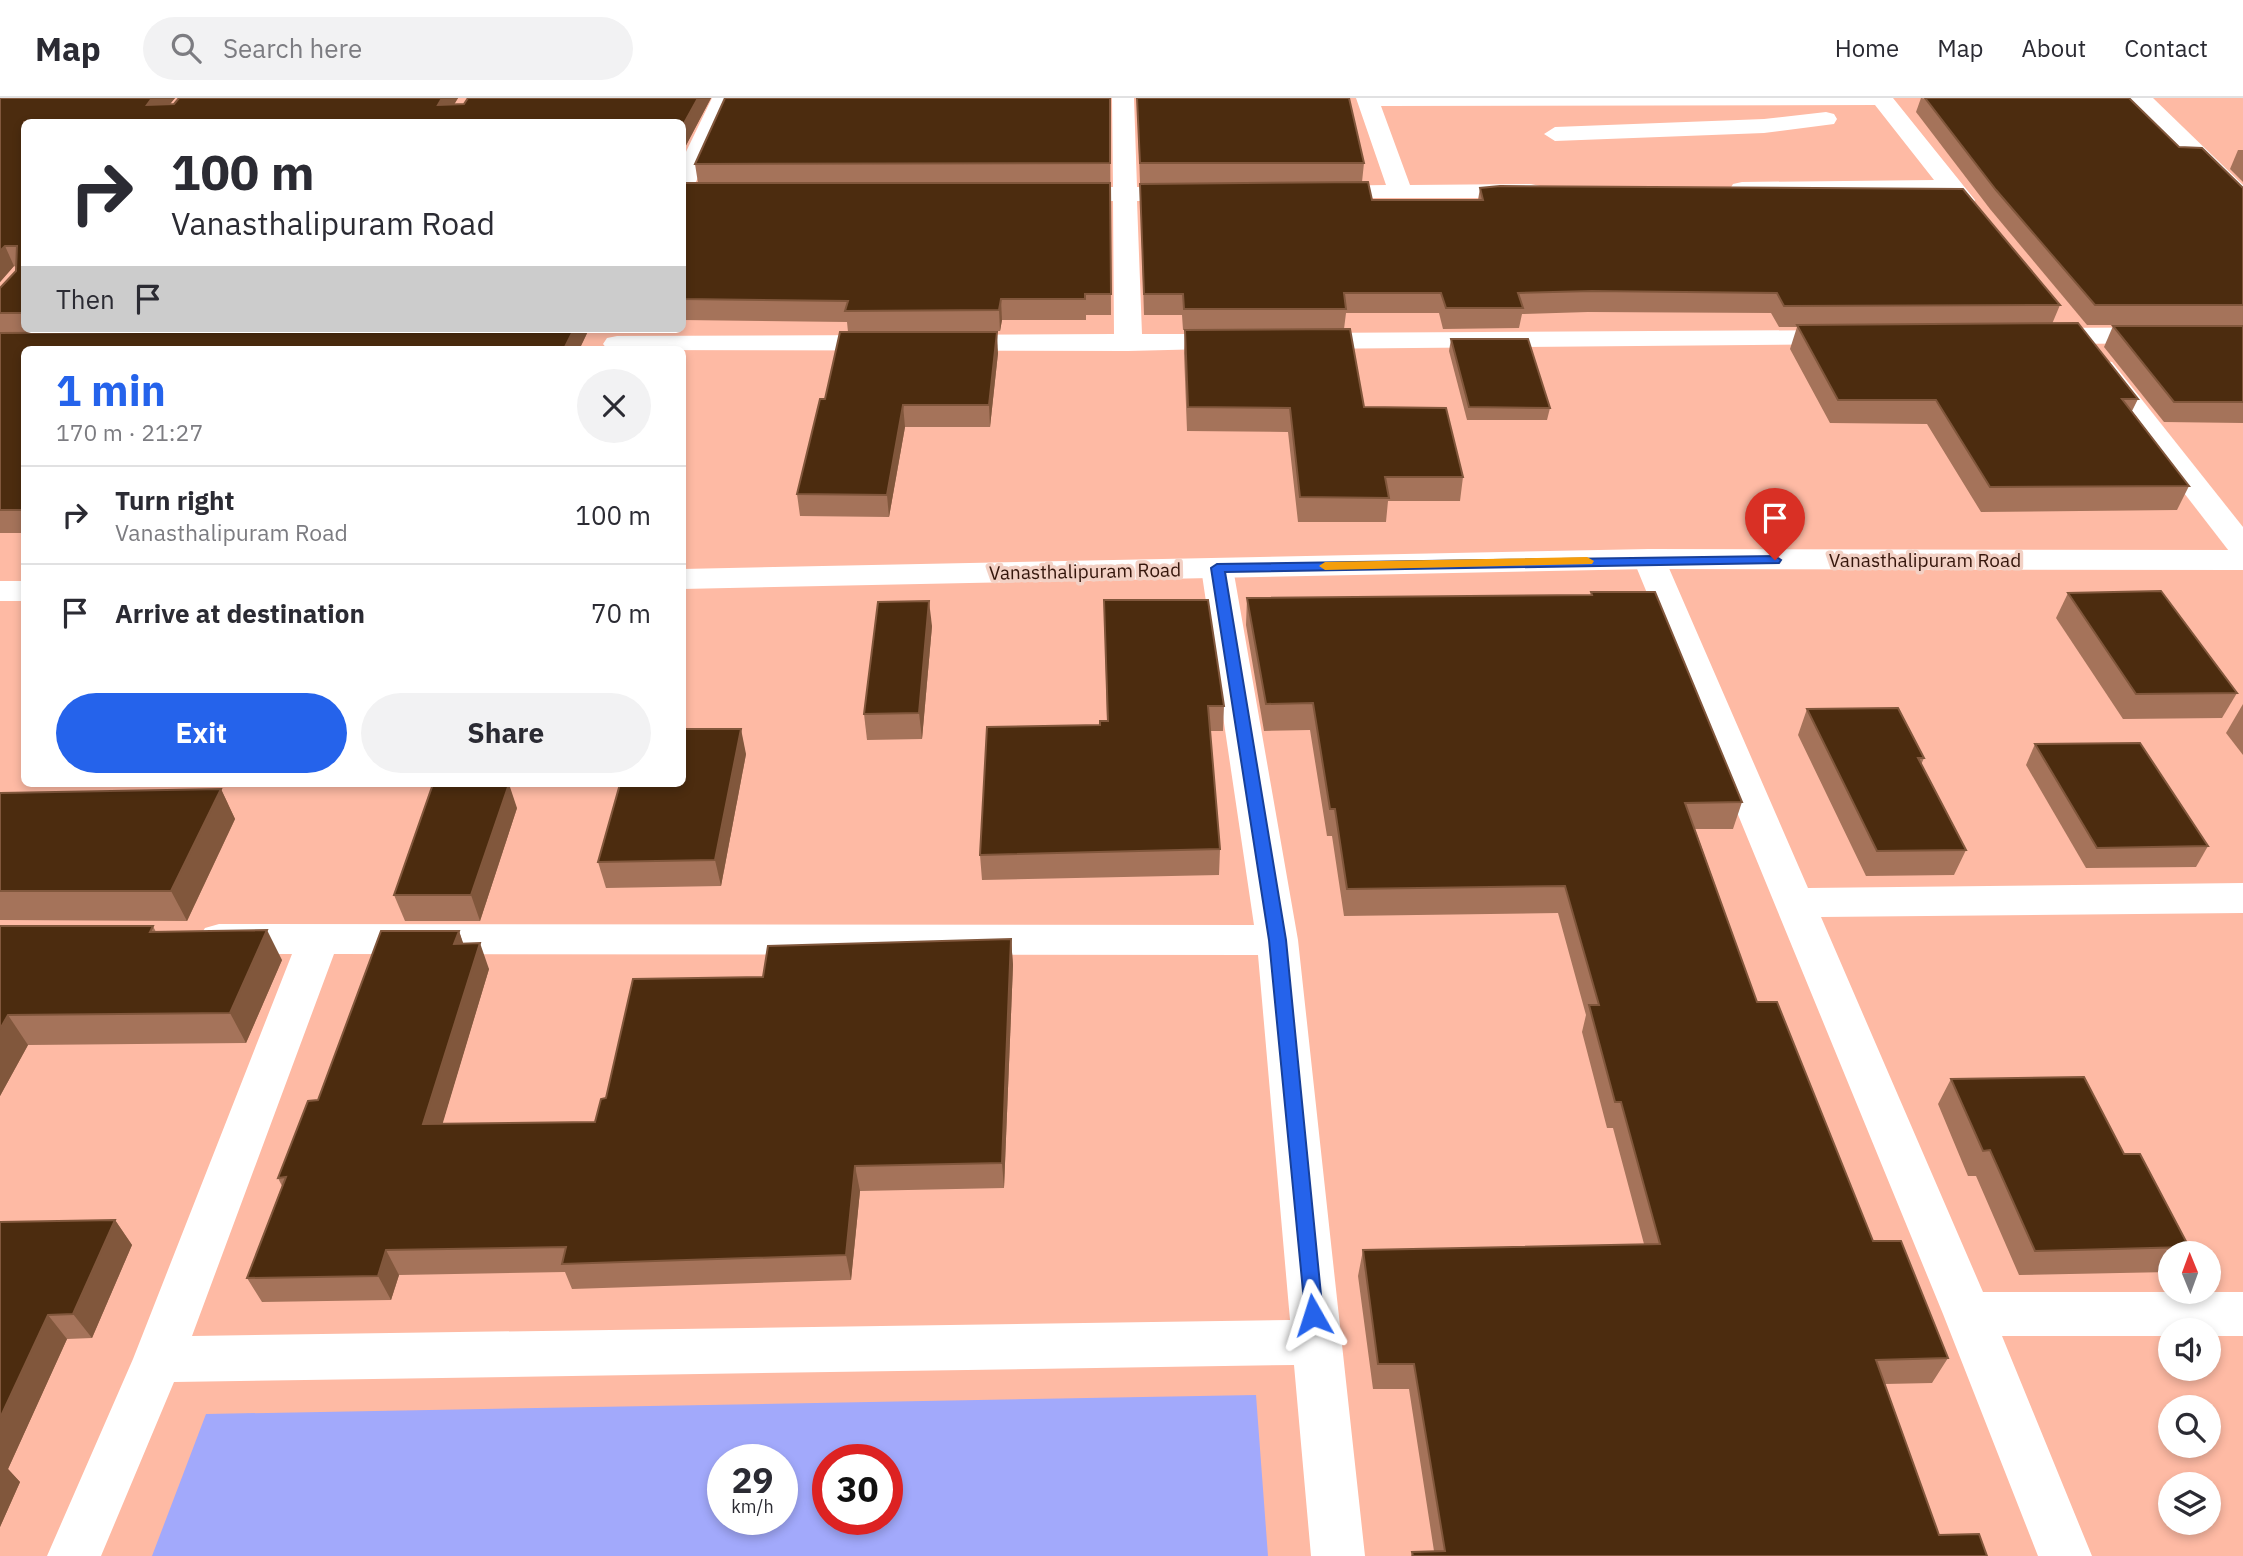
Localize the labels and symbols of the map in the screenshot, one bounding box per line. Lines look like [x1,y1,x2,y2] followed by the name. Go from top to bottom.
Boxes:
[1745,488,1805,560] pin
[1829,548,2021,572] street label: Vanasthalipuram Road
[989,557,1181,585] street label: Vanasthalipuram Road
[2158,1241,2221,1304] north arrow
[1276,1278,1350,1352] position arrow
[812,1444,903,1535] speed limit sign: 30

